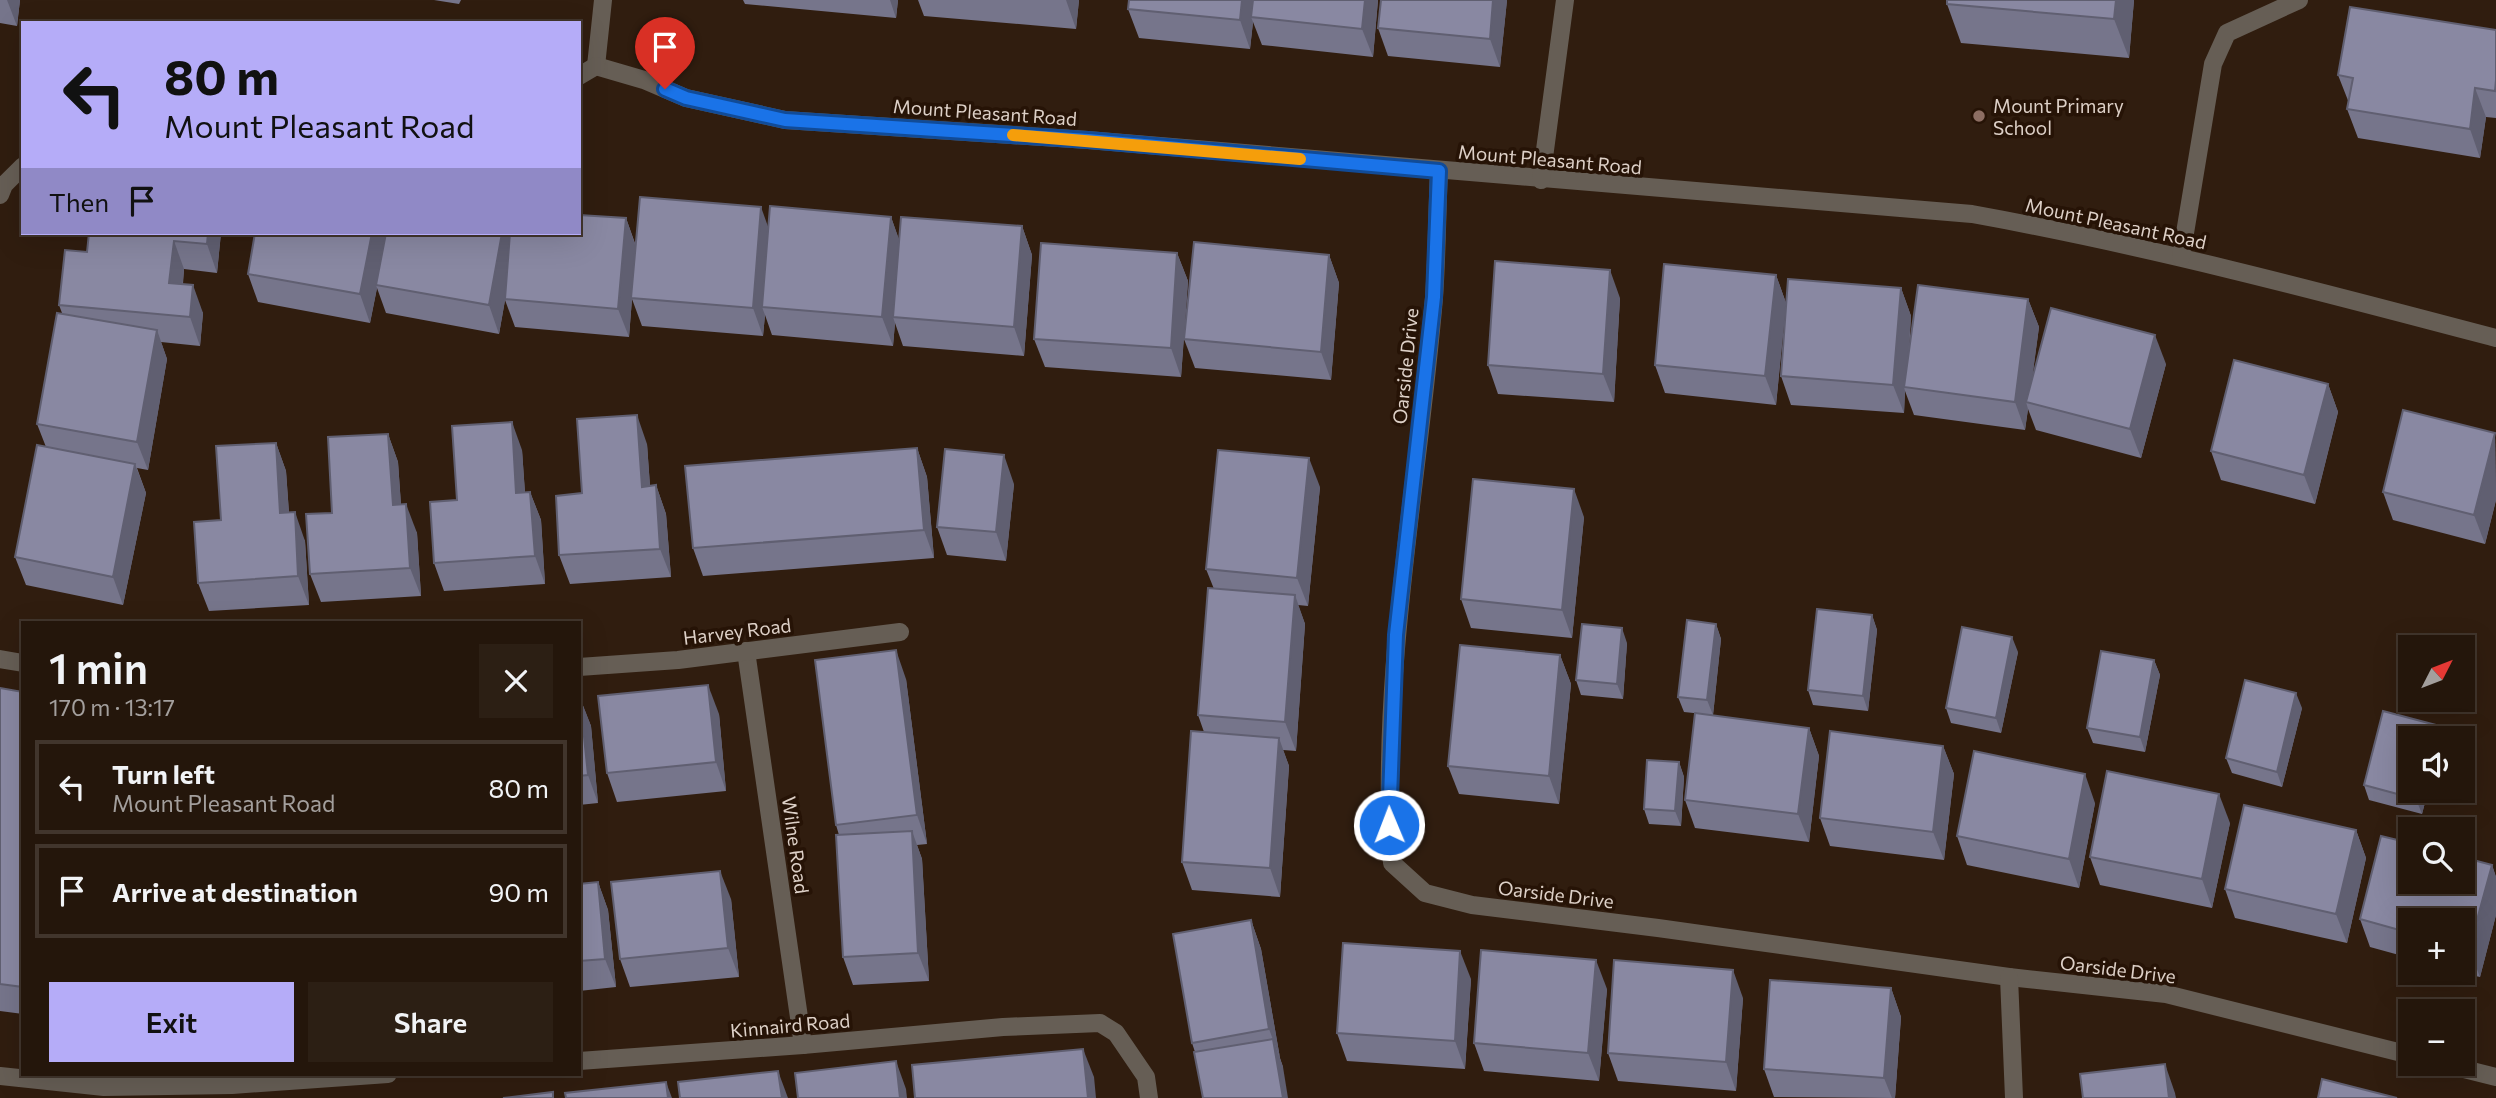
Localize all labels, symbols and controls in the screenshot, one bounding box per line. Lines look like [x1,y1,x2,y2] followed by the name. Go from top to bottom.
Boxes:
[635,17,695,89] pin
[646,28,684,66] icon: arrive
[164,45,279,105] text: 80 m
[49,49,140,140] icon: left
[892,94,1078,130] street label: Mount Pleasant Road
[1993,94,2124,139] place label: Mount Primary School
[164,105,475,145] text: Mount Pleasant Road
[1971,108,1987,124] marker: Mount Primary School
[1457,140,1643,178] street label: Mount Pleasant Road
[123,182,161,220] icon: arrive
[49,186,109,217] text: Then
[2023,193,2209,253] street label: Mount Pleasant Road
[1387,307,1423,425] street label: Oarside Drive
[682,613,792,649] street label: Harvey Road
[2398,635,2474,712] north arrow
[2398,635,2475,1076] map controls
[49,641,148,693] text: 1 min
[479,644,553,718] button: close
[49,693,175,721] text: 170 m · 13:17
[2398,726,2475,803] button: sound
[112,758,215,789] text: Turn left
[53,768,91,806] icon: left
[489,772,549,803] text: 80 m
[1352,788,1426,862] position arrow
[112,789,335,817] text: Mount Pleasant Road
[778,795,814,895] street label: Wilne Road
[2398,817,2475,894] button: search
[53,872,91,910] icon: arrive
[1497,875,1615,913] street label: Oarside Drive
[112,876,358,907] text: Arrive at destination
[489,876,549,907] text: 90 m
[2398,908,2475,985] button: +
[2059,950,2177,988] street label: Oarside Drive
[49,982,294,1062] button: Exit
[308,982,553,1062] button: Share
[2398,999,2475,1076] button: −
[729,1008,851,1042] street label: Kinnaird Road

